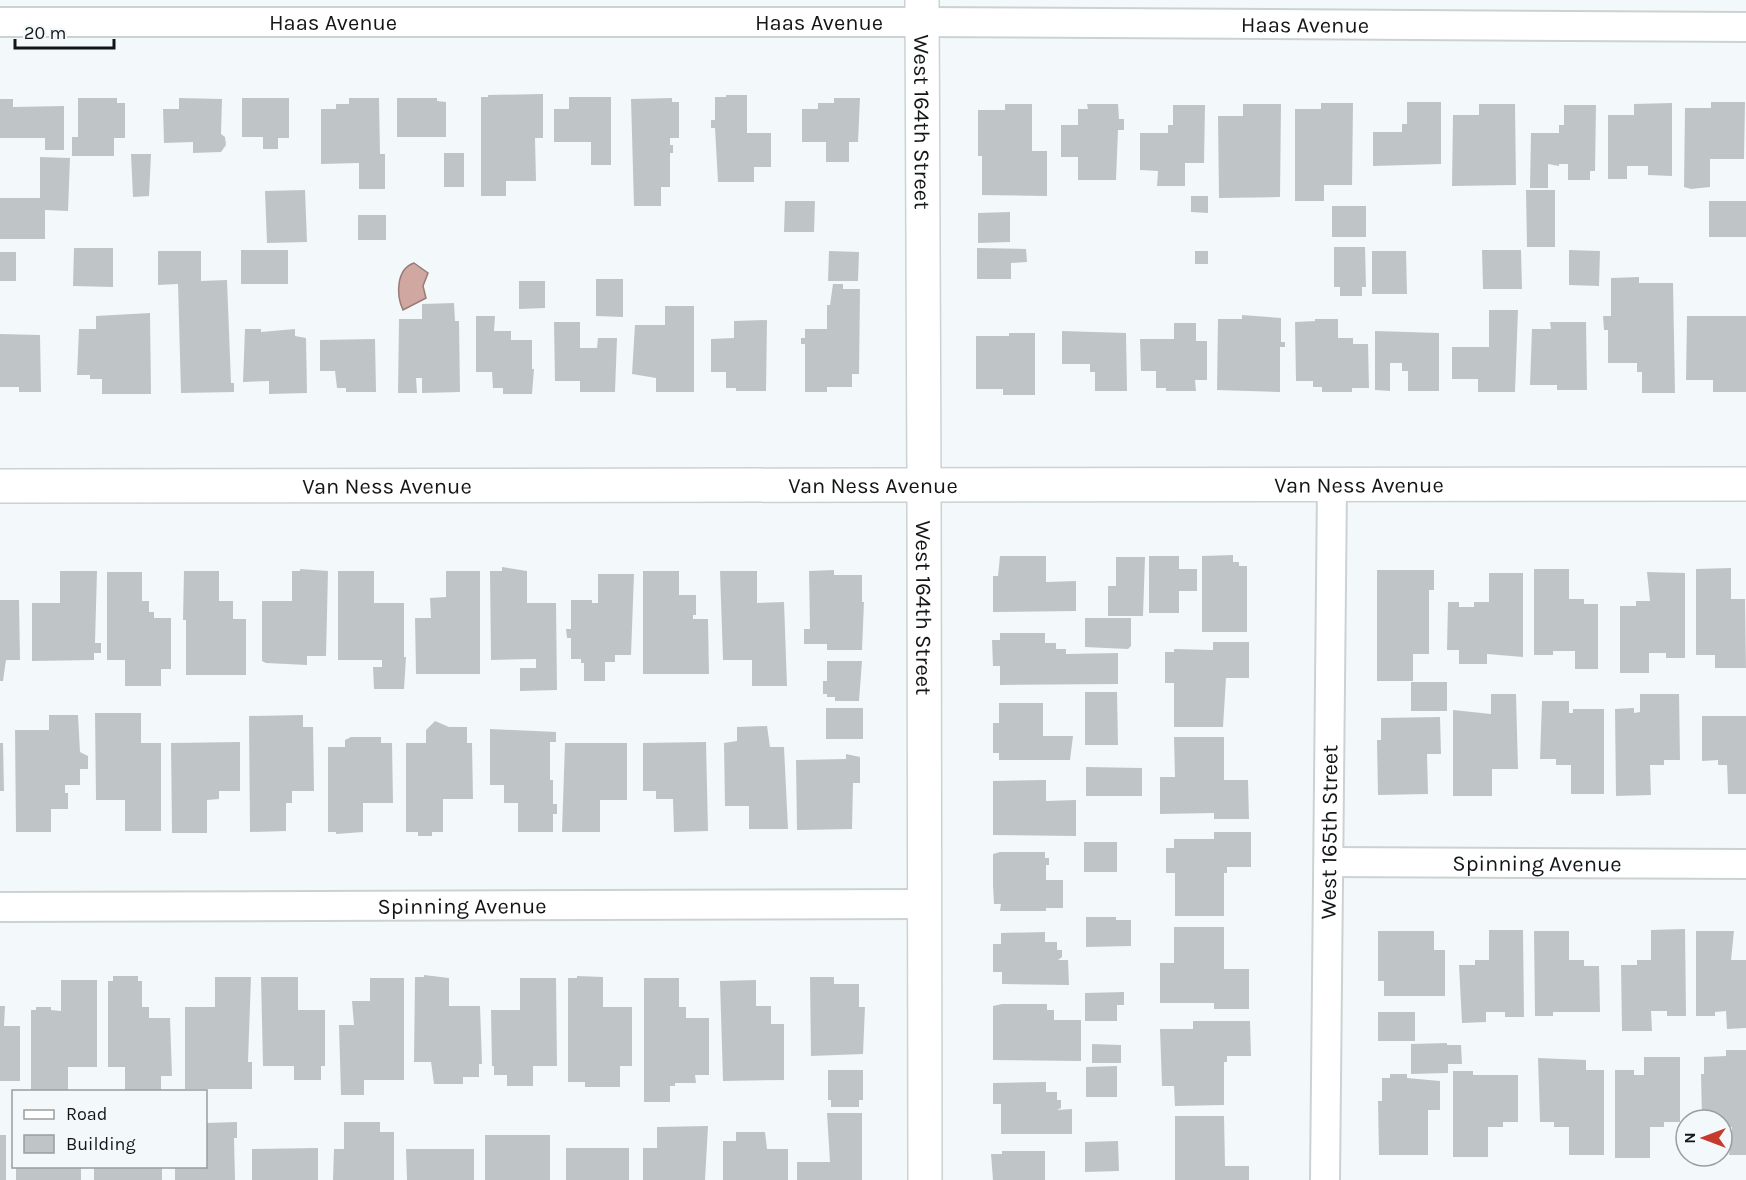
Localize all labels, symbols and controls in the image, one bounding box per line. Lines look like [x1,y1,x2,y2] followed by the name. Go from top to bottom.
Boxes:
[269,10,397,36] street label: Haas Avenue
[755,10,883,36] street label: Haas Avenue
[15,12,114,50] scale bar
[1241,12,1369,39] street label: Haas Avenue
[24,22,66,44] text: 20 m
[908,35,935,209] street label: West 164th Street
[1274,472,1444,499] street label: Van Ness Avenue
[302,473,472,500] street label: Van Ness Avenue
[788,473,958,499] street label: Van Ness Avenue
[910,521,936,695] street label: West 164th Street
[1316,744,1343,920] street label: West 165th Street
[1452,851,1622,877] street label: Spinning Avenue
[377,893,547,920] street label: Spinning Avenue
[12,1090,207,1168] legend
[66,1103,107,1125] text: Road
[1674,1108,1734,1168] north arrow
[1680,1132,1699,1144] text: N
[66,1133,136,1155] text: Building

